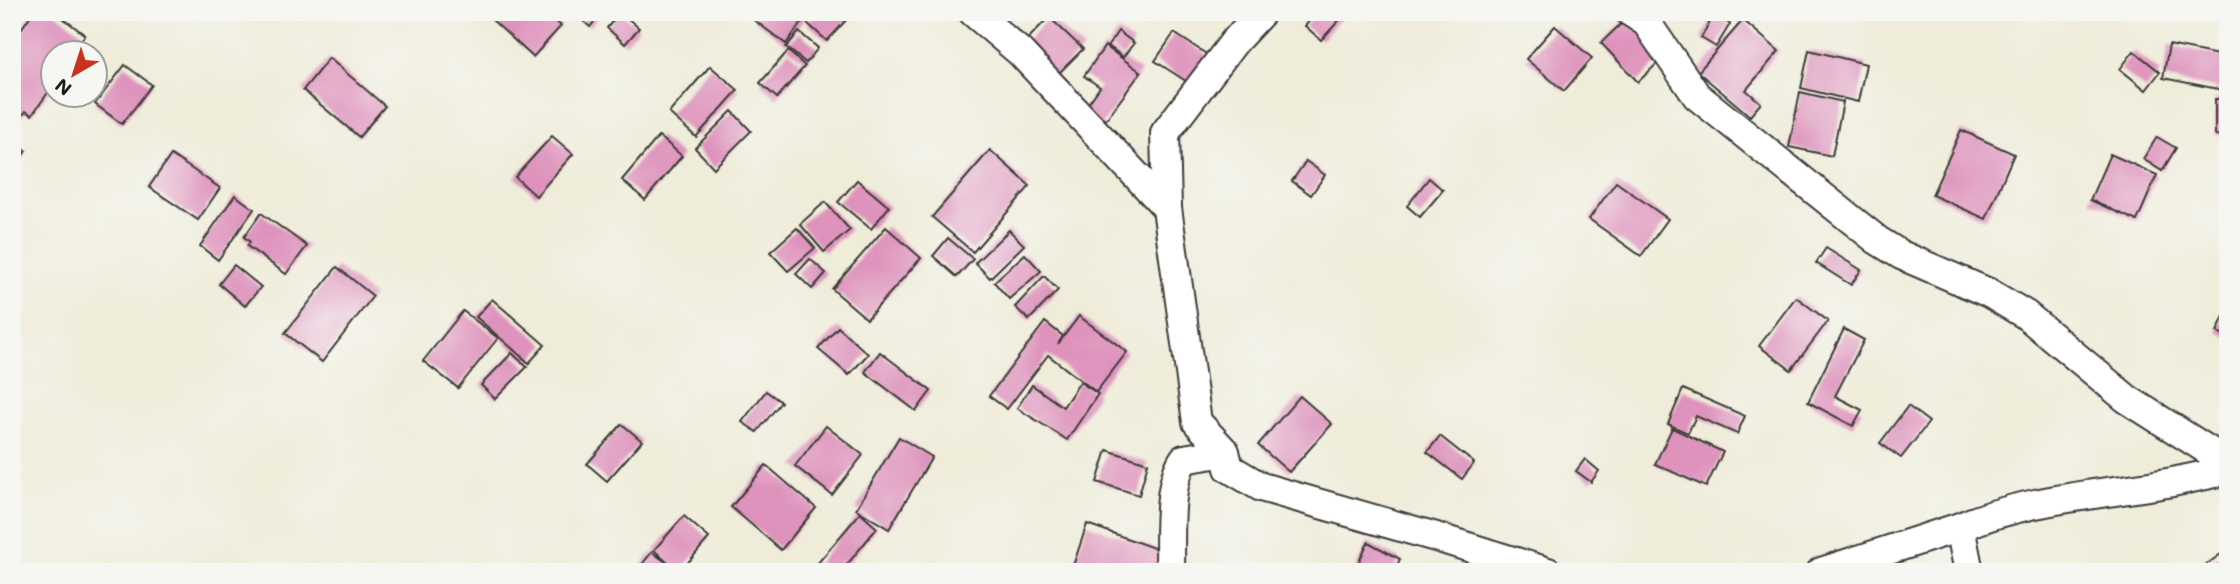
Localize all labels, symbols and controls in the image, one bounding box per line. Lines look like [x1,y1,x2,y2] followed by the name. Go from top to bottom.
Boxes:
[38,38,108,108] north arrow
[50,73,76,102] text: N

